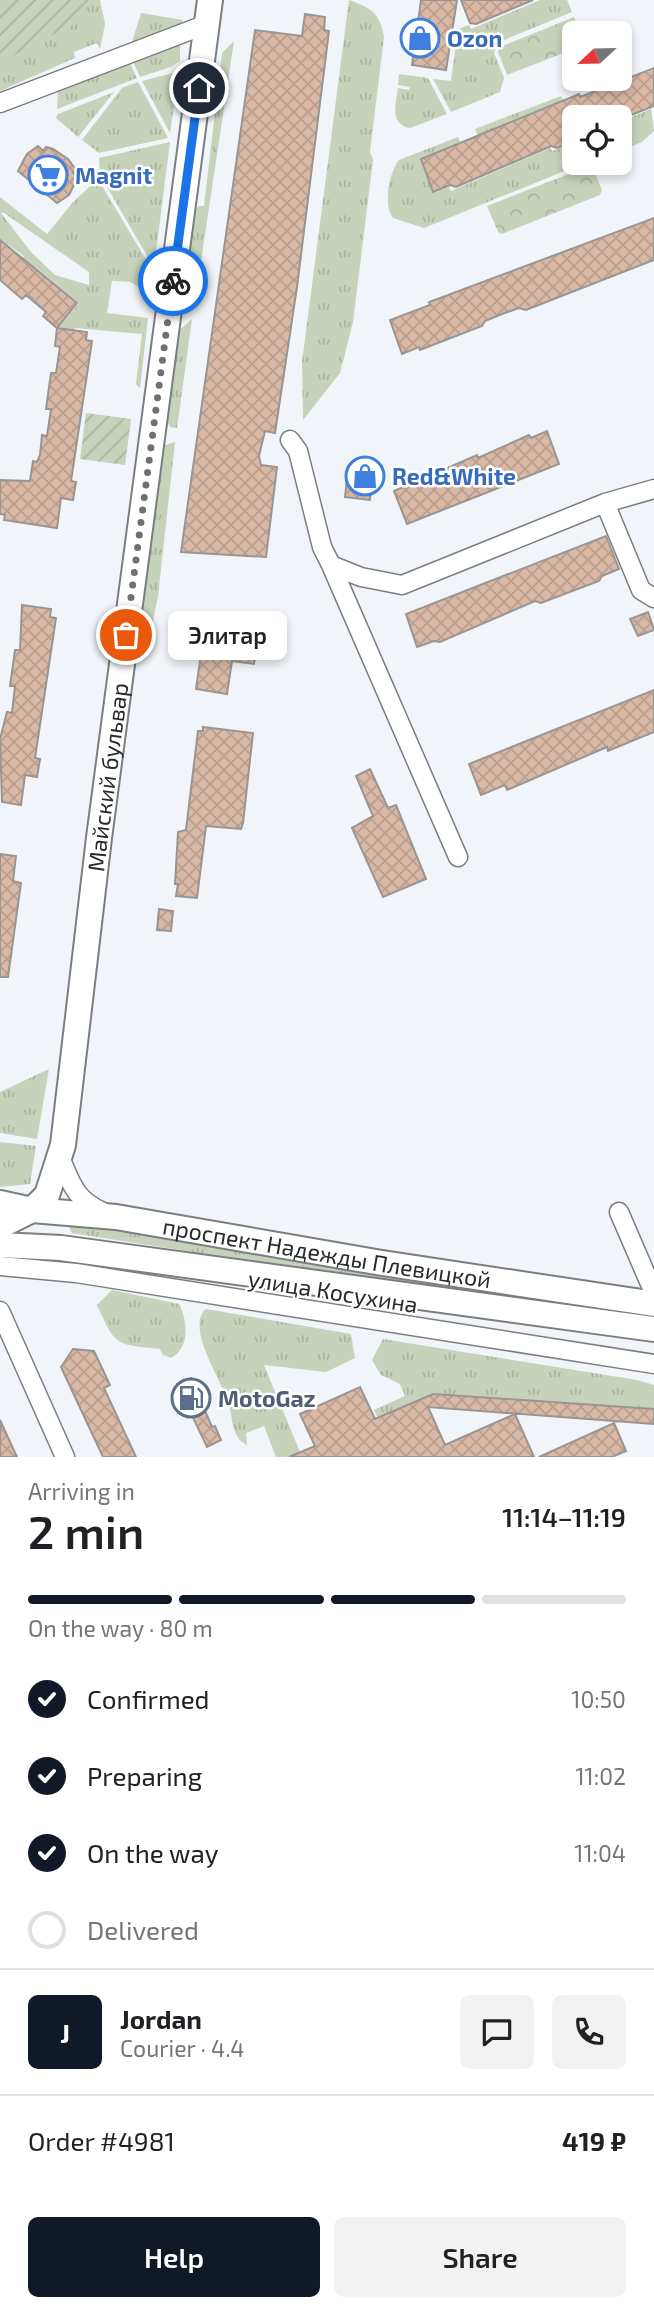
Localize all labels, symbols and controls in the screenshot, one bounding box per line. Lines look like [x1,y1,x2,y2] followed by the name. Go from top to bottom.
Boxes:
[399,17,441,59] shop icon: Ozon
[562,21,632,91] north arrow
[562,21,632,175] map controls
[447,24,502,52] place label: Ozon
[169,58,229,118] pin
[180,69,218,107] icon: home
[562,105,632,175] button: locate
[27,154,69,196] supermarket icon: Magnit
[75,161,152,189] place label: Magnit
[138,246,208,316] courier
[154,262,192,300] icon: bike
[344,455,386,497] shop icon: Red&White
[392,462,516,490] place label: Red&White
[96,605,156,665] pin
[168,610,287,660] callout: Элитар
[107,616,145,654] icon: bag
[188,621,267,649] text: Элитар
[81,681,133,873] street label: Майский бульвар
[161,1211,493,1293] street label: проспект Надежды Плевицкой
[246,1264,420,1319] street label: улица Косухина
[170,1377,212,1419] fuel station icon: MotoGaz
[218,1384,316,1412] place label: MotoGaz
[28,1477,135,1505] text: Arriving in
[502,1501,626,1532] text: 11:14–11:19
[28,1503,144,1558] text: 2 min
[28,1614,213,1642] text: On the way · 80 m
[28,1680,66,1718] icon: check
[87,1683,210,1714] text: Confirmed
[571,1685,626,1713] text: 10:50
[28,1757,66,1795] icon: check
[87,1760,202,1791] text: Preparing
[575,1762,626,1790] text: 11:02
[28,1834,66,1872] icon: check
[87,1837,218,1868] text: On the way
[574,1839,626,1867] text: 11:04
[87,1914,199,1945] text: Delivered
[460,1995,534,2069] button: chat
[552,1995,626,2069] button: phone
[120,2003,202,2034] text: Jordan
[60,2017,70,2048] text: J
[120,2034,244,2062] text: Courier · 4.4
[28,2125,175,2156] text: Order #4981
[562,2125,626,2156] text: 419 ₽
[28,2217,320,2297] button: Help
[334,2217,626,2297] button: Share

